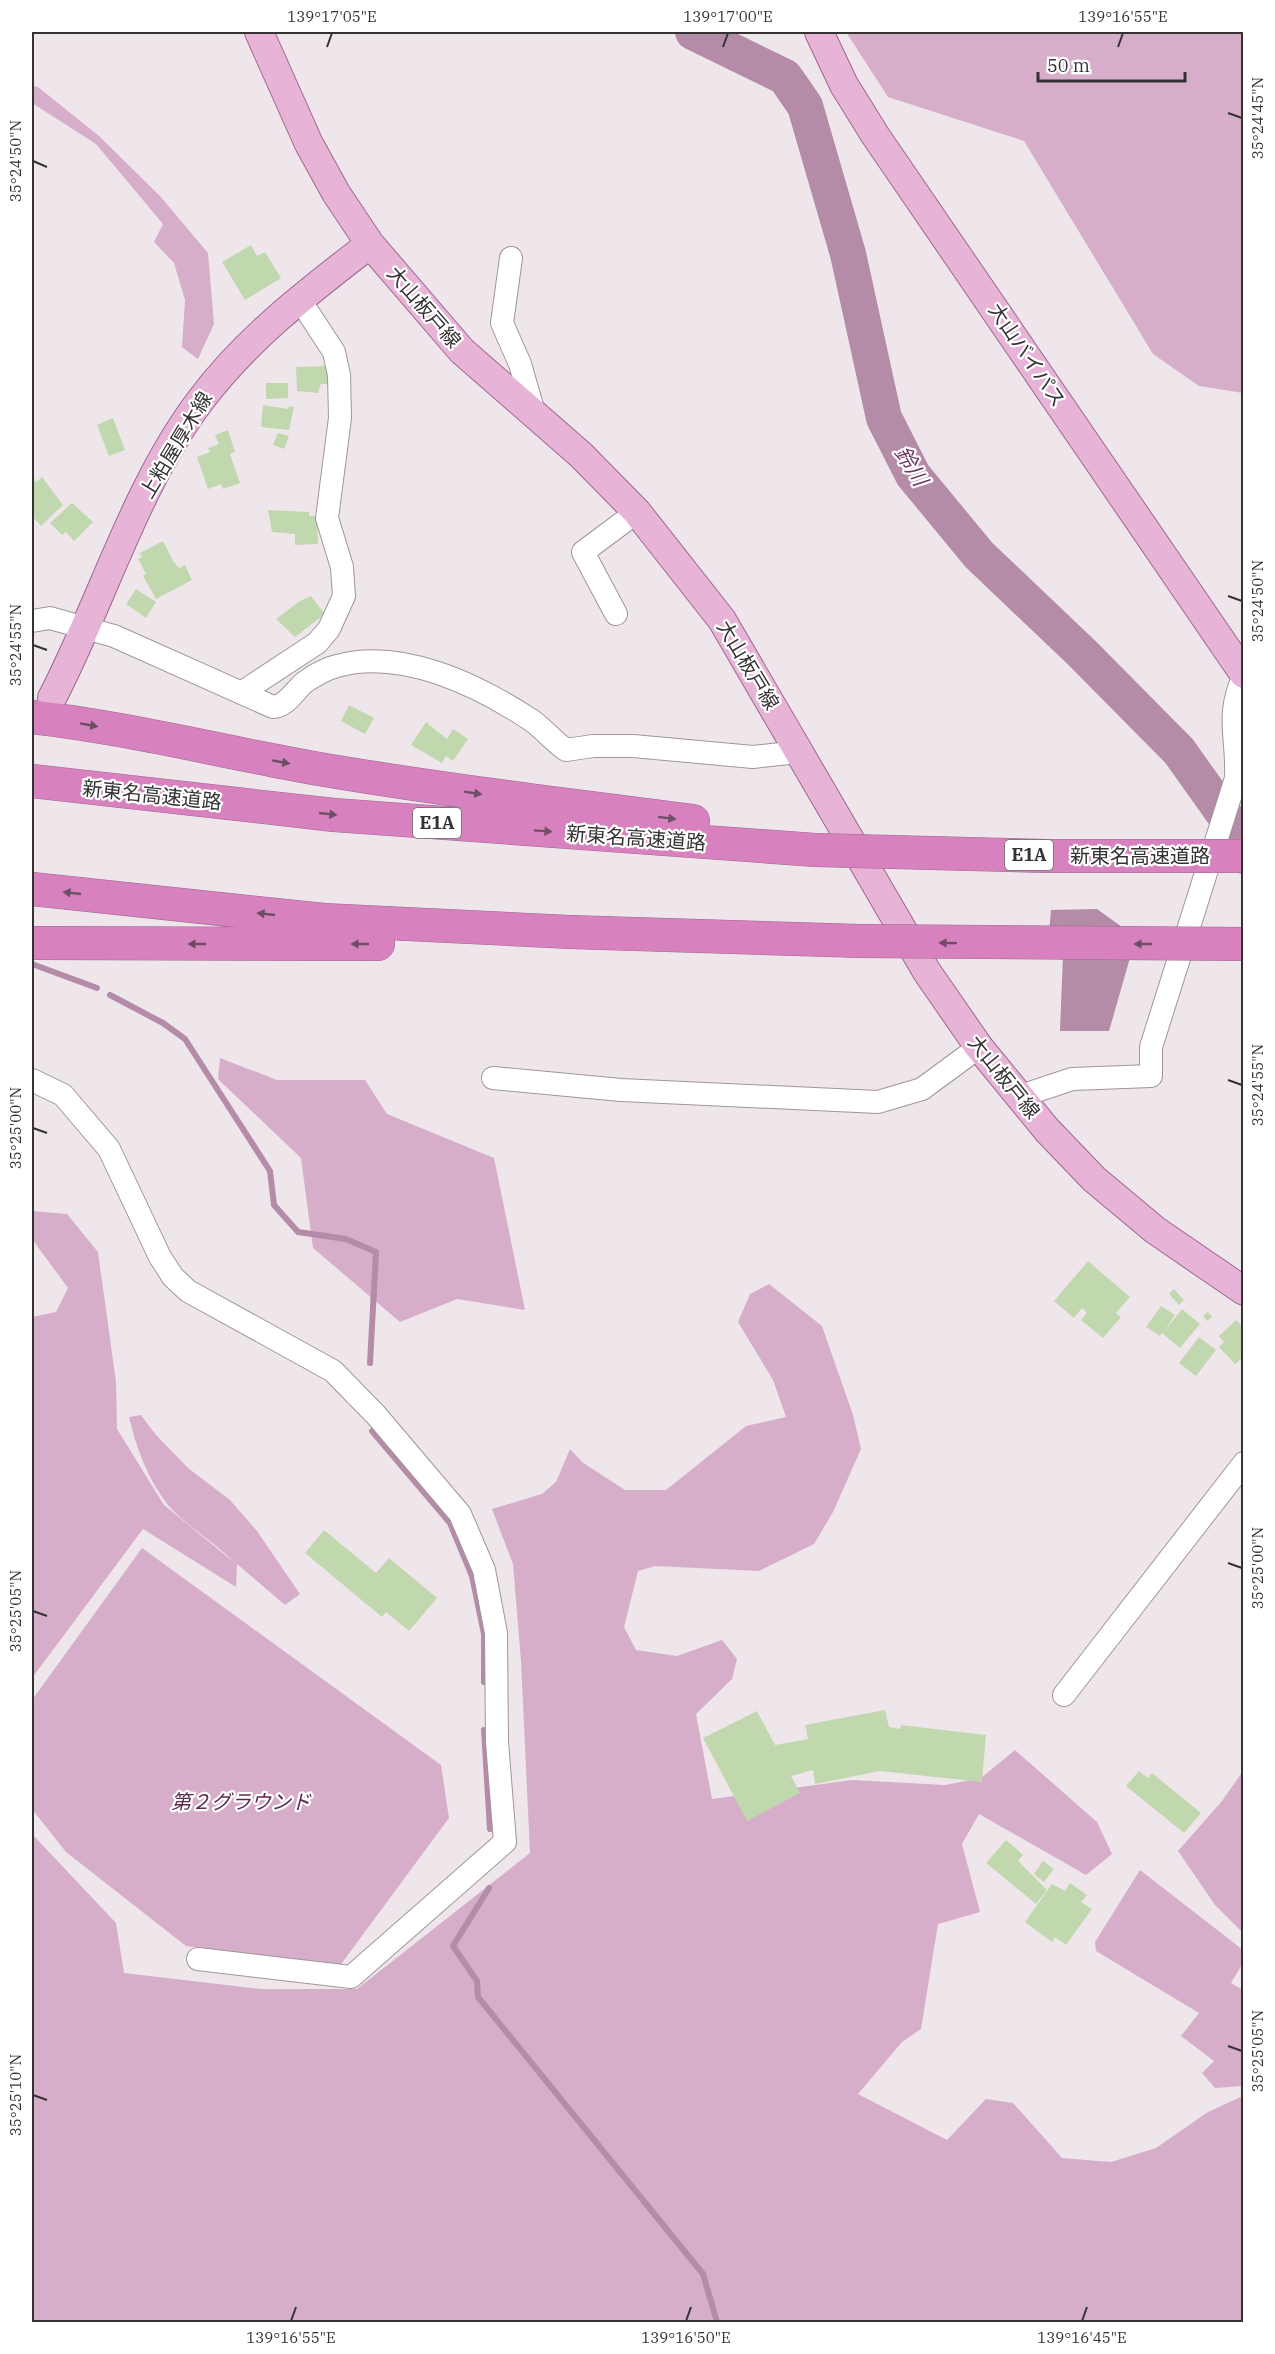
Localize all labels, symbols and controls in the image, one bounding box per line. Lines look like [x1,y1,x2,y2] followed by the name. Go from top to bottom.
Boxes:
[287,7,377,26] text: 139°17'05"E
[683,7,773,26] text: 139°17'00"E
[1078,7,1168,26] text: 139°16'55"E
[1038,45,1185,83] scale bar
[1047,54,1090,77] text: 50 m
[1248,77,1267,159] text: 35°24'45"N
[6,120,25,202] text: 35°24'50"N
[381,260,467,353] street label: 大山板戸線
[983,298,1072,412] street label: 大山バイパス
[133,386,218,503] street label: 上粕屋厚木線
[889,440,936,492] water label: 鈴川
[1248,560,1267,642] text: 35°24'50"N
[6,604,25,686] text: 35°24'55"N
[711,615,786,715] street label: 大山板戸線
[80,721,99,730] one-way arrow
[272,758,291,767] one-way arrow
[81,774,223,815] street label: 新東名高速道路
[464,788,483,797] one-way arrow
[413,808,461,838] road number: E1A
[318,809,337,819] one-way arrow
[657,813,676,822] one-way arrow
[565,819,707,856] street label: 新東名高速道路
[533,826,552,836] one-way arrow
[1005,840,1053,870] road number: E1A
[1070,842,1210,869] street label: 新東名高速道路
[62,888,81,898] one-way arrow
[256,909,275,919] one-way arrow
[939,938,958,948] one-way arrow
[188,939,207,949] one-way arrow
[351,939,370,949] one-way arrow
[1134,939,1153,949] one-way arrow
[962,1029,1046,1124] street label: 大山板戸線
[1248,1044,1267,1126] text: 35°24'55"N
[6,1087,25,1169] text: 35°25'00"N
[1248,1527,1267,1609] text: 35°25'00"N
[6,1570,25,1652] text: 35°25'05"N
[171,1788,312,1815] park label: 第２グラウンド
[1248,2010,1267,2092] text: 35°25'05"N
[6,2054,25,2136] text: 35°25'10"N
[246,2328,336,2347] text: 139°16'55"E
[641,2328,731,2347] text: 139°16'50"E
[1037,2328,1127,2347] text: 139°16'45"E

